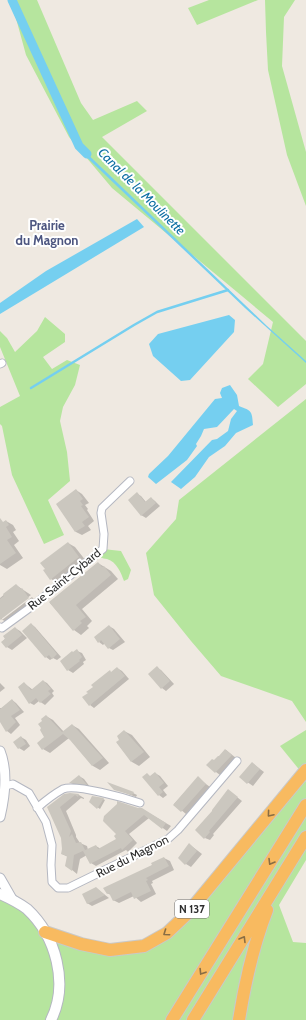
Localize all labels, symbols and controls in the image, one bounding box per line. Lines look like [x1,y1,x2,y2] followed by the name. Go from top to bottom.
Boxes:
[95,144,189,238] water label: Canal de la Moulinette
[15,217,79,248] district label: Prairie du Magnon
[25,545,103,613] street label: Rue Saint-Cybard
[267,810,274,817] one-way arrow
[93,831,171,881] street label: Rue du Magnon
[269,858,276,865] one-way arrow
[175,900,209,918] road number: N 137
[163,928,170,936] one-way arrow
[238,936,246,943] one-way arrow
[200,968,207,975] one-way arrow

